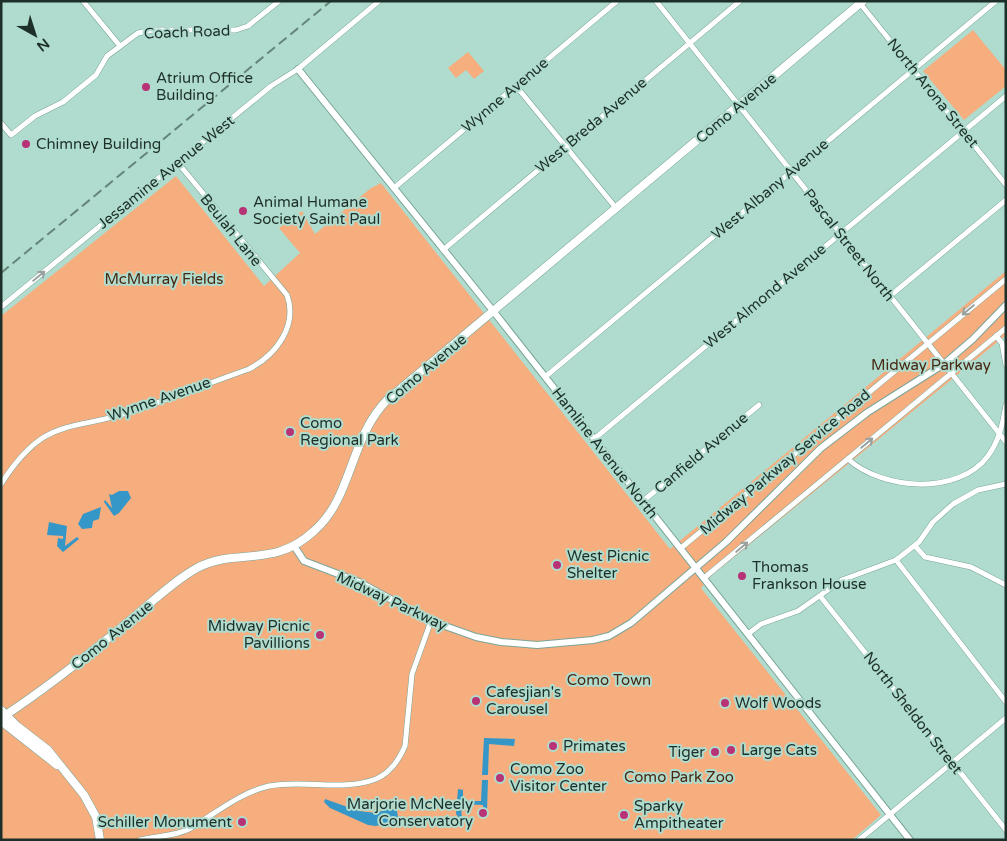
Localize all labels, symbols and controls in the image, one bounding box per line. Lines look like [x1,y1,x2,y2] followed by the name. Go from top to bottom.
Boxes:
[10,10,60,60] north arrow
[143,21,231,43] street label: Coach Road
[33,35,53,55] text: N
[883,35,983,152] street label: North Arona Street
[458,54,552,136] street label: Wynne Avenue
[156,69,253,104] place label: Atrium Office Building
[692,69,780,147] street label: Como Avenue
[532,73,650,177] street label: West Breda Avenue
[140,81,152,93] marker: Atrium Office Building
[94,111,238,233] street label: Jessamine Avenue West
[36,135,161,153] place label: Chimney Building
[708,135,832,243] street label: West Albany Avenue
[20,138,32,150] marker: Chimney Building
[800,185,898,305] street label: Pascal Street North
[196,190,266,270] street label: Beulah Lane
[253,193,380,228] place label: Animal Humane Society Saint Paul
[237,205,249,217] marker: Animal Humane Society Saint Paul
[700,240,830,352] street label: West Almond Avenue
[104,270,224,288] park label: McMurray Fields
[32,271,45,282] one-way arrow
[962,305,975,316] one-way arrow
[382,330,470,408] street label: Como Avenue
[871,356,991,374] park label: Midway Parkway
[105,373,213,425] street label: Wynne Avenue
[548,384,662,522] street label: Hamline Avenue North
[696,385,874,539] street label: Midway Parkway Service Road
[651,409,751,497] street label: Canfield Avenue
[300,414,399,449] place label: Como Regional Park
[284,426,296,438] marker: Como Regional Park
[860,438,873,449] one-way arrow
[735,541,748,552] one-way arrow
[567,547,649,582] place label: West Picnic Shelter
[752,558,867,593] place label: Thomas Frankson House
[551,559,563,571] marker: West Picnic Shelter
[334,568,450,634] street label: Midway Parkway
[736,570,748,582] marker: Thomas Frankson House
[68,597,156,673] street label: Como Avenue
[208,617,310,652] place label: Midway Picnic Pavillions
[314,629,326,641] marker: Midway Picnic Pavillions
[860,648,967,778] street label: North Sheldon Street
[567,671,651,689] park label: Como Town
[486,683,561,718] place label: Cafesjian's Carousel
[735,694,821,712] place label: Wolf Woods
[470,695,482,707] marker: Cafesjian's Carousel
[719,697,731,709] marker: Wolf Woods
[563,737,626,755] place label: Primates
[547,740,559,752] marker: Primates
[741,741,817,759] place label: Large Cats
[669,743,705,761] place label: Tiger
[725,744,737,756] marker: Large Cats
[709,746,721,758] marker: Tiger
[510,760,607,795] place label: Como Zoo Visitor Center
[624,768,734,786] park label: Como Park Zoo
[494,772,506,784] marker: Como Zoo Visitor Center
[347,795,473,830] place label: Marjorie McNeely Conservatory
[634,797,724,832] place label: Sparky Ampitheater
[477,807,489,819] marker: Marjorie McNeely Conservatory
[618,809,630,821] marker: Sparky Ampitheater
[98,813,232,831] place label: Schiller Monument
[236,816,248,828] marker: Schiller Monument

